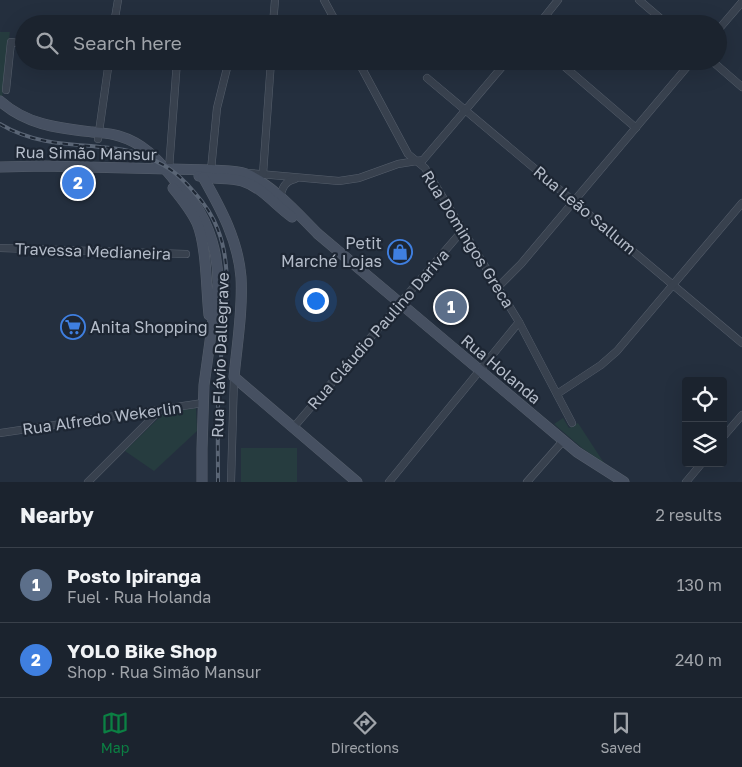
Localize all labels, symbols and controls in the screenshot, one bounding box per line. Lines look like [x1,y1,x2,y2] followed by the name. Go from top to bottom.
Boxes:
[15,15,727,70] search box
[33,29,61,57] icon: search
[73,31,182,54] text: Search here
[15,142,157,164] street label: Rua Simão Mansur
[530,161,640,259] street label: Rua Leão Sallum
[62,164,94,202] pin: 2
[417,166,519,312] street label: Rua Domingos Greca
[281,233,382,271] place label: Petit Marché Lojas
[15,238,171,264] street label: Travessa Medianeira
[387,239,413,265] shop icon: Petit Marché Lojas
[303,245,453,413] street label: Rua Cláudio Paulino Dariva
[207,272,233,438] street label: Rua Flávio Dallegrave
[303,288,329,314] your location
[435,288,467,326] pin: 1
[60,314,86,340] supermarket icon: Anita Shopping
[90,317,208,337] place label: Anita Shopping
[457,330,545,408] street label: Rua Holanda
[682,377,727,467] map controls
[682,377,727,422] button: locate
[21,397,183,439] street label: Rua Alfredo Wekerlin
[682,422,727,467] button: layers
[20,502,94,528] text: Nearby
[656,505,722,525] text: 2 results
[67,564,201,587] text: Posto Ipiranga
[32,575,40,595] text: 1
[677,575,722,595] text: 130 m
[67,587,211,607] text: Fuel · Rua Holanda
[67,639,217,662] text: YOLO Bike Shop
[31,650,41,670] text: 2
[675,650,722,670] text: 240 m
[67,662,261,682] text: Shop · Rua Simão Mansur
[101,709,129,756] tab: Map
[331,709,399,756] tab: Directions
[600,709,641,756] tab: Saved

